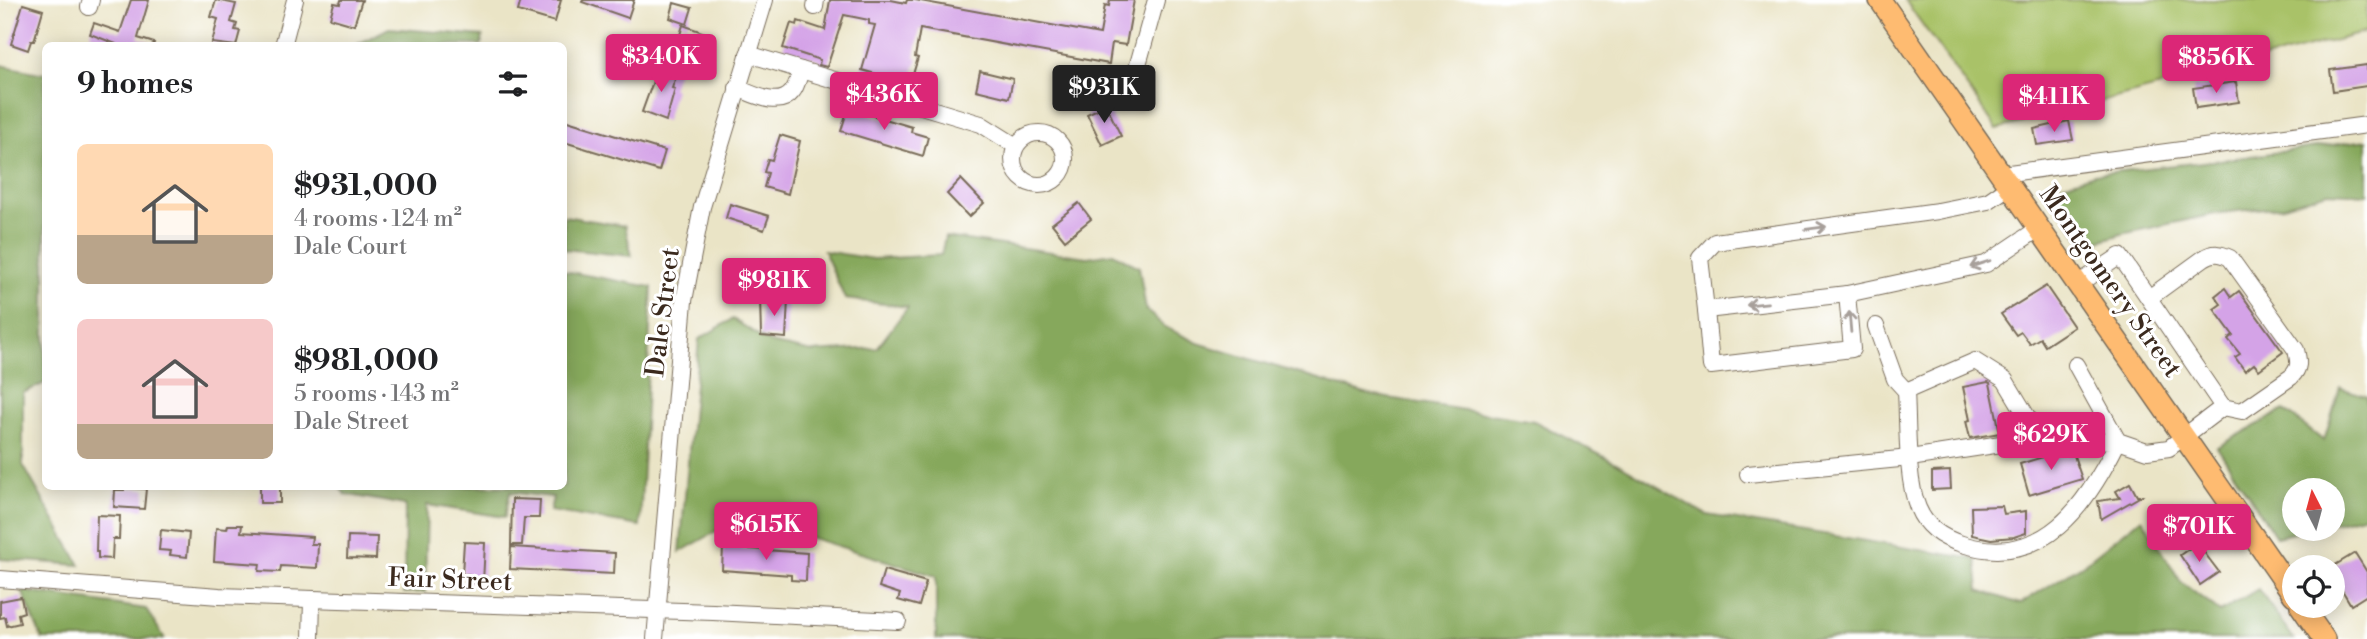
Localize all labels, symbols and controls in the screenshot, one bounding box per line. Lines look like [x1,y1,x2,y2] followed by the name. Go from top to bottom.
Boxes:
[612,34,710,94] pin: $340K
[2167,36,2265,95] pin: $856K
[622,43,700,71] text: $340K
[2178,44,2254,72] text: $856K
[77,65,193,103] text: 9 homes
[494,65,532,103] icon: filters
[1055,66,1153,125] pin: $931K
[835,72,933,132] pin: $436K
[1068,74,1140,102] text: $931K
[2005,74,2103,134] pin: $411K
[846,81,922,109] text: $436K
[2019,83,2089,111] text: $411K
[294,167,438,205] text: $931,000
[133,172,217,256] icon: home
[2032,179,2188,384] street label: Montgomery Street
[294,205,462,233] text: 4 rooms · 124 m²
[1804,221,1827,234] one-way arrow
[294,233,407,261] text: Dale Court
[639,246,687,379] street label: Dale Street
[725,258,823,318] pin: $981K
[1970,259,1991,271] one-way arrow
[738,267,810,295] text: $981K
[1746,298,1769,311] one-way arrow
[1843,311,1856,333] one-way arrow
[294,342,439,380] text: $981,000
[133,347,217,431] icon: home
[294,380,459,408] text: 5 rooms · 143 m²
[294,408,409,436] text: Dale Street
[2002,412,2100,472] pin: $629K
[2013,421,2089,449] text: $629K
[2282,478,2345,541] north arrow
[2282,478,2345,618] map controls
[717,503,815,562] pin: $615K
[2150,504,2248,564] pin: $701K
[730,511,802,539] text: $615K
[2163,513,2235,541] text: $701K
[2282,555,2345,618] button: locate
[387,562,513,598] street label: Fair Street

